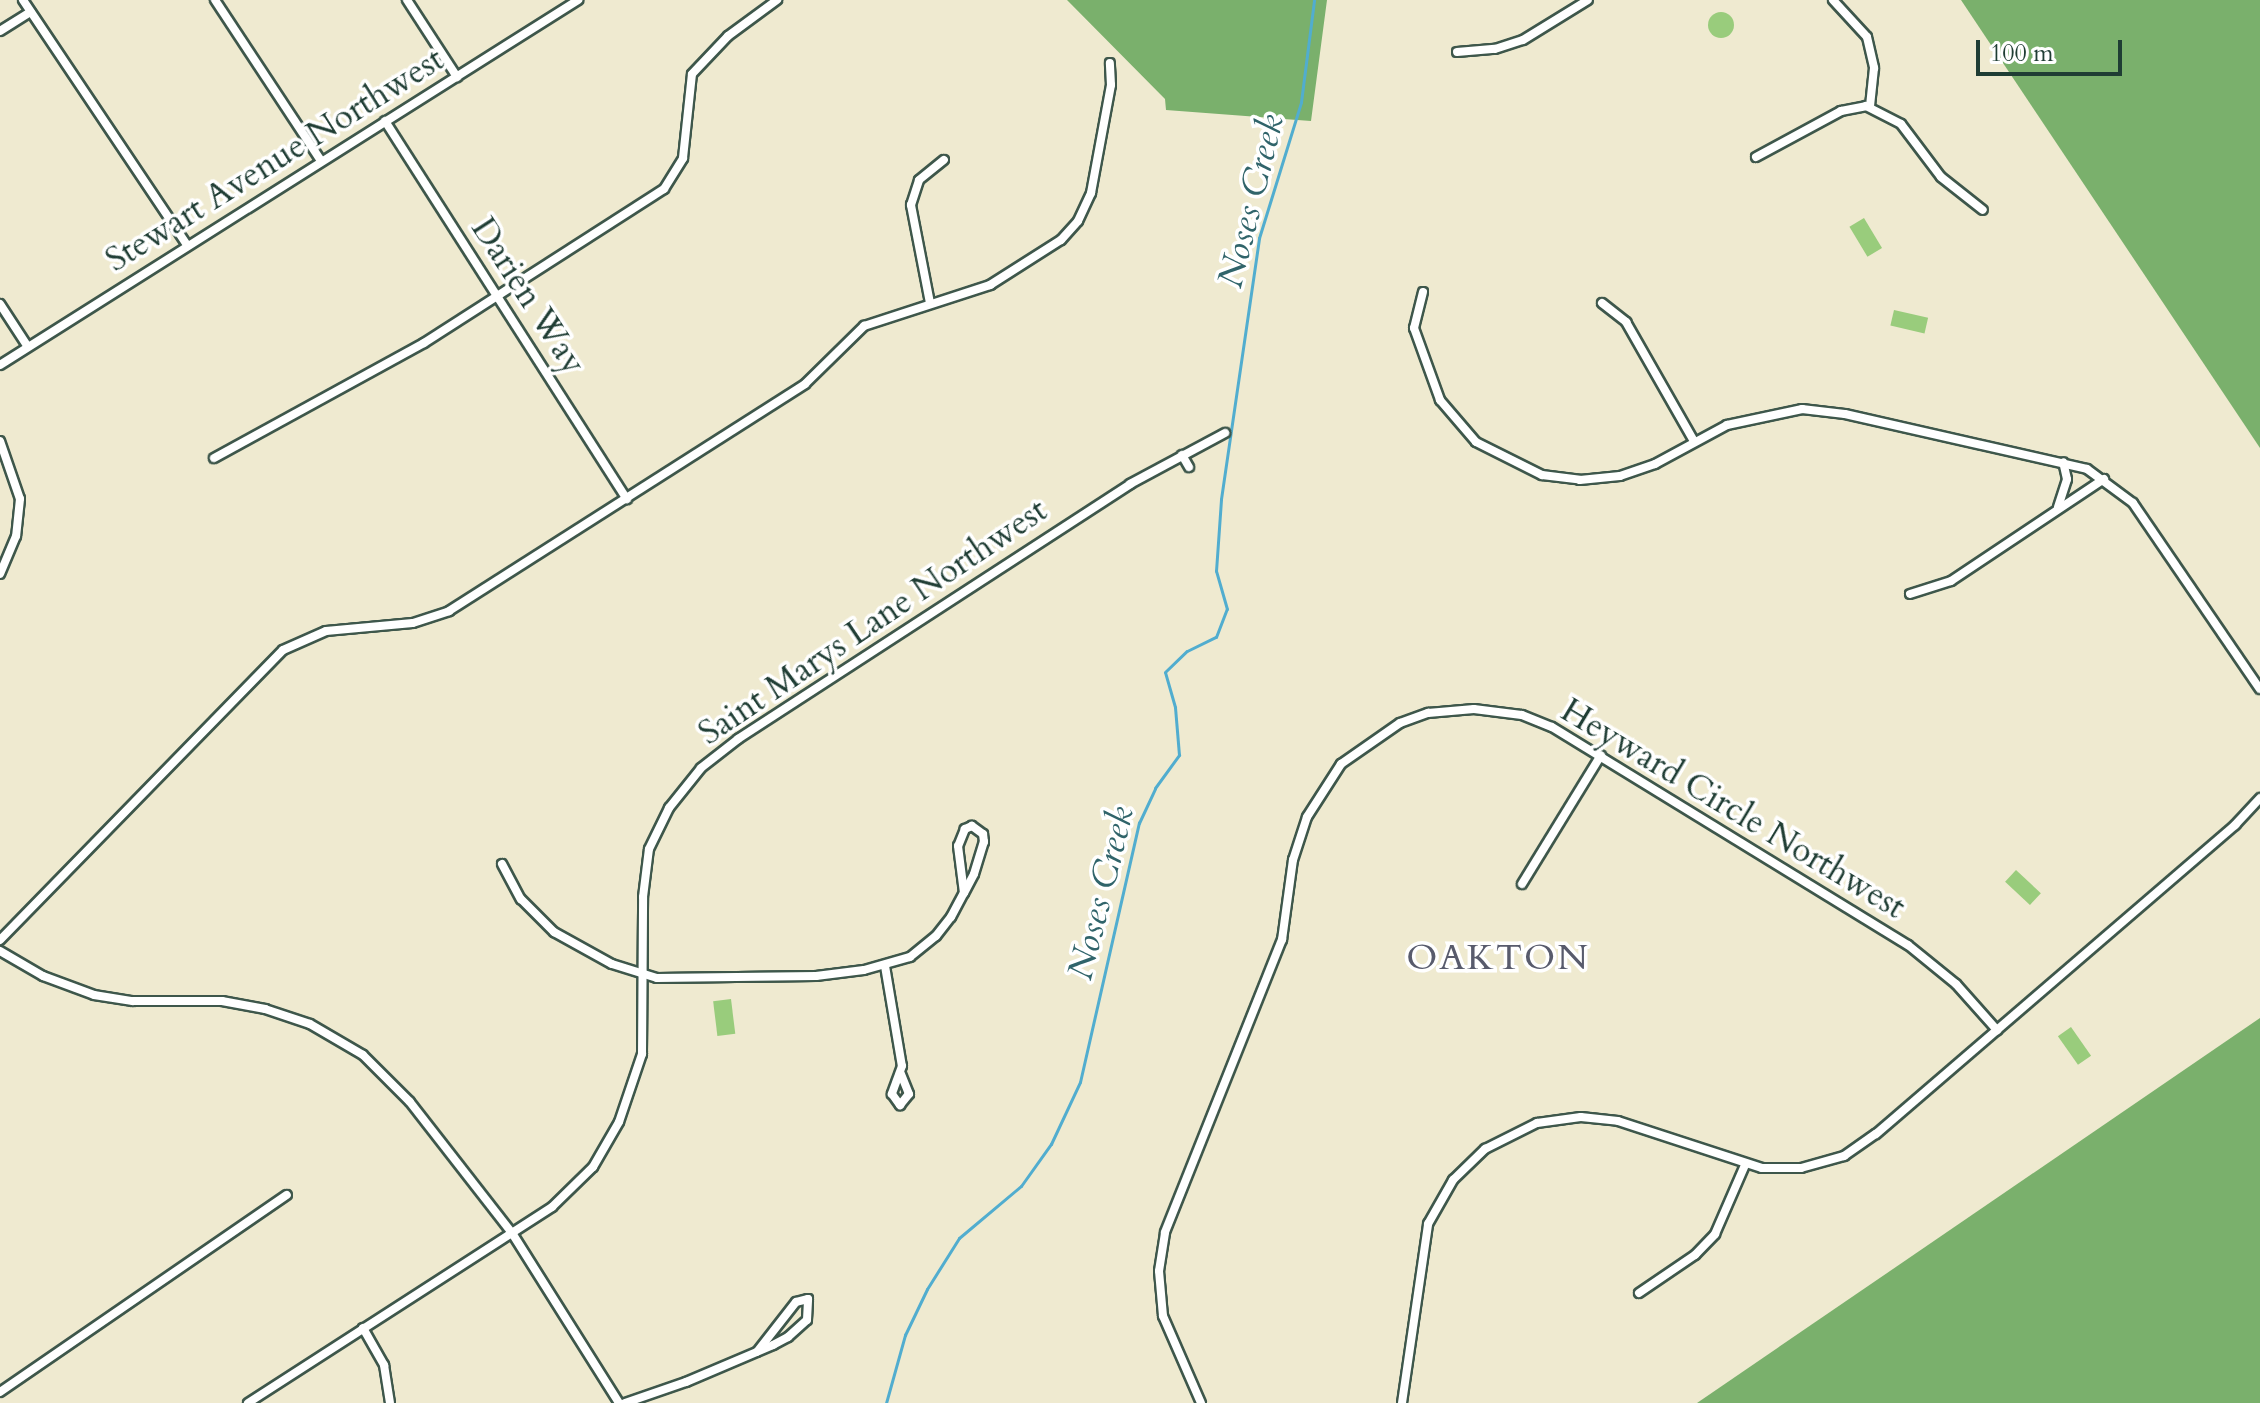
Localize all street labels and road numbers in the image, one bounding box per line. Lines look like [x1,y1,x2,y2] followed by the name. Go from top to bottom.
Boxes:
[98,39,452,281] street label: Stewart Avenue Northwest
[462,210,594,382] street label: Darien Way
[691,490,1055,754] street label: Saint Marys Lane Northwest
[1554,690,1912,928] street label: Heyward Circle Northwest

